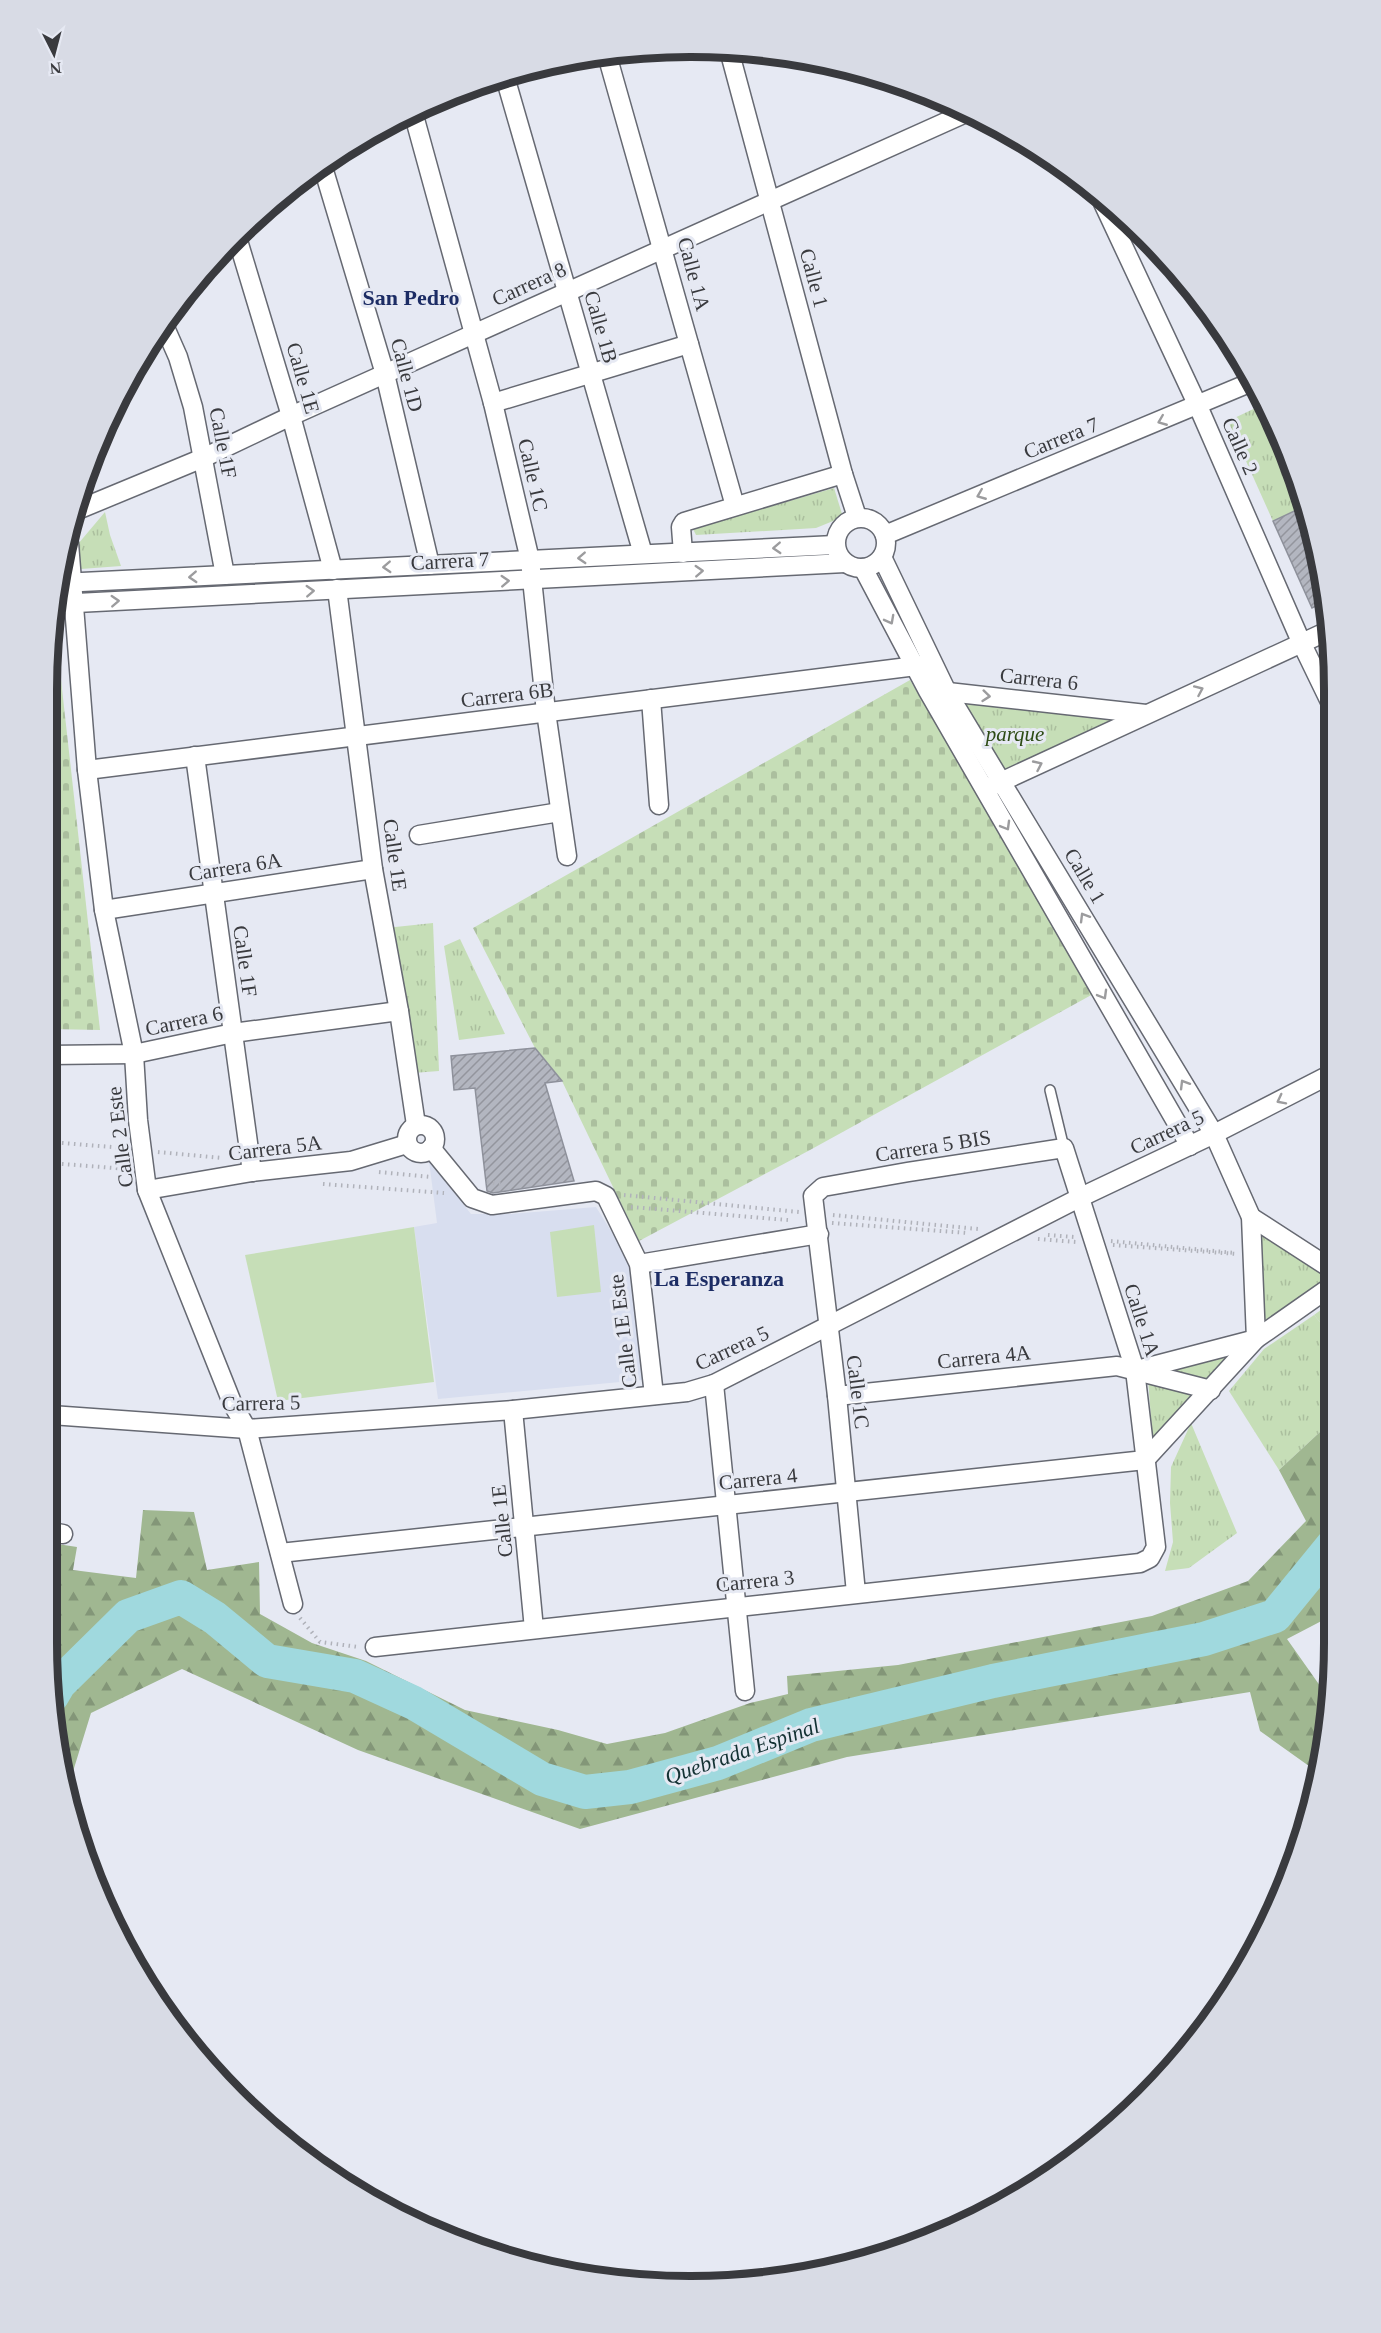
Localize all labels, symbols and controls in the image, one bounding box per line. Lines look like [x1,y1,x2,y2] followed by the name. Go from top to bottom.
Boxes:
[24,24,84,84] north arrow
[48,59,62,78] text: N
[673,235,716,314] street label: Calle 1A
[795,246,833,310] street label: Calle 1
[488,257,570,311] street label: Carrera 8
[363,285,459,310] district label: San Pedro
[579,288,623,366] street label: Calle 1B
[386,336,428,414] street label: Calle 1D
[281,340,325,416] street label: Calle 1E
[204,405,242,481] street label: Calle 1F
[1020,412,1102,464] street label: Carrera 7
[1157,414,1168,426] one-way arrow
[1217,414,1263,478] street label: Calle 2
[513,436,553,514] street label: Calle 1C
[977,488,988,500] one-way arrow
[772,542,781,555] one-way arrow
[410,547,490,575] street label: Carrera 7
[578,551,587,564] one-way arrow
[383,561,392,574] one-way arrow
[695,565,704,578] one-way arrow
[188,570,197,583] one-way arrow
[500,574,509,587] one-way arrow
[305,584,314,597] one-way arrow
[111,594,120,607] one-way arrow
[883,613,894,624] one-way arrow
[999,663,1079,695] street label: Carrera 6
[460,677,554,713] street label: Carrera 6B
[1193,685,1204,697] one-way arrow
[981,689,991,701] one-way arrow
[984,722,1044,746] park label: parque
[1032,760,1043,772] one-way arrow
[378,817,412,893] street label: Calle 1E
[999,820,1011,830] one-way arrow
[1059,844,1111,908] street label: Calle 1
[187,848,284,886] street label: Carrera 6A
[1079,913,1091,923] one-way arrow
[228,924,262,998] street label: Calle 1F
[1096,989,1108,999] one-way arrow
[143,1001,225,1041] street label: Carrera 6
[1179,1080,1191,1090] one-way arrow
[102,1085,138,1189] street label: Calle 2 Este
[1277,1093,1287,1104] one-way arrow
[1126,1104,1208,1160] street label: Carrera 5
[874,1125,992,1167] street label: Carrera 5 BIS
[227,1130,324,1166] street label: Carrera 5A
[654,1266,784,1291] district label: La Esperanza
[604,1273,642,1389] street label: Calle 1E Este
[1119,1281,1165,1360] street label: Calle 1A
[691,1320,773,1376] street label: Carrera 5
[936,1340,1033,1374] street label: Carrera 4A
[842,1354,874,1430] street label: Calle 1C
[221,1390,301,1416] street label: Carrera 5
[718,1463,799,1495] street label: Carrera 4
[486,1483,518,1559] street label: Calle 1E
[715,1565,795,1597] street label: Carrera 3
[661,1713,823,1789] water label: Quebrada Espinal

